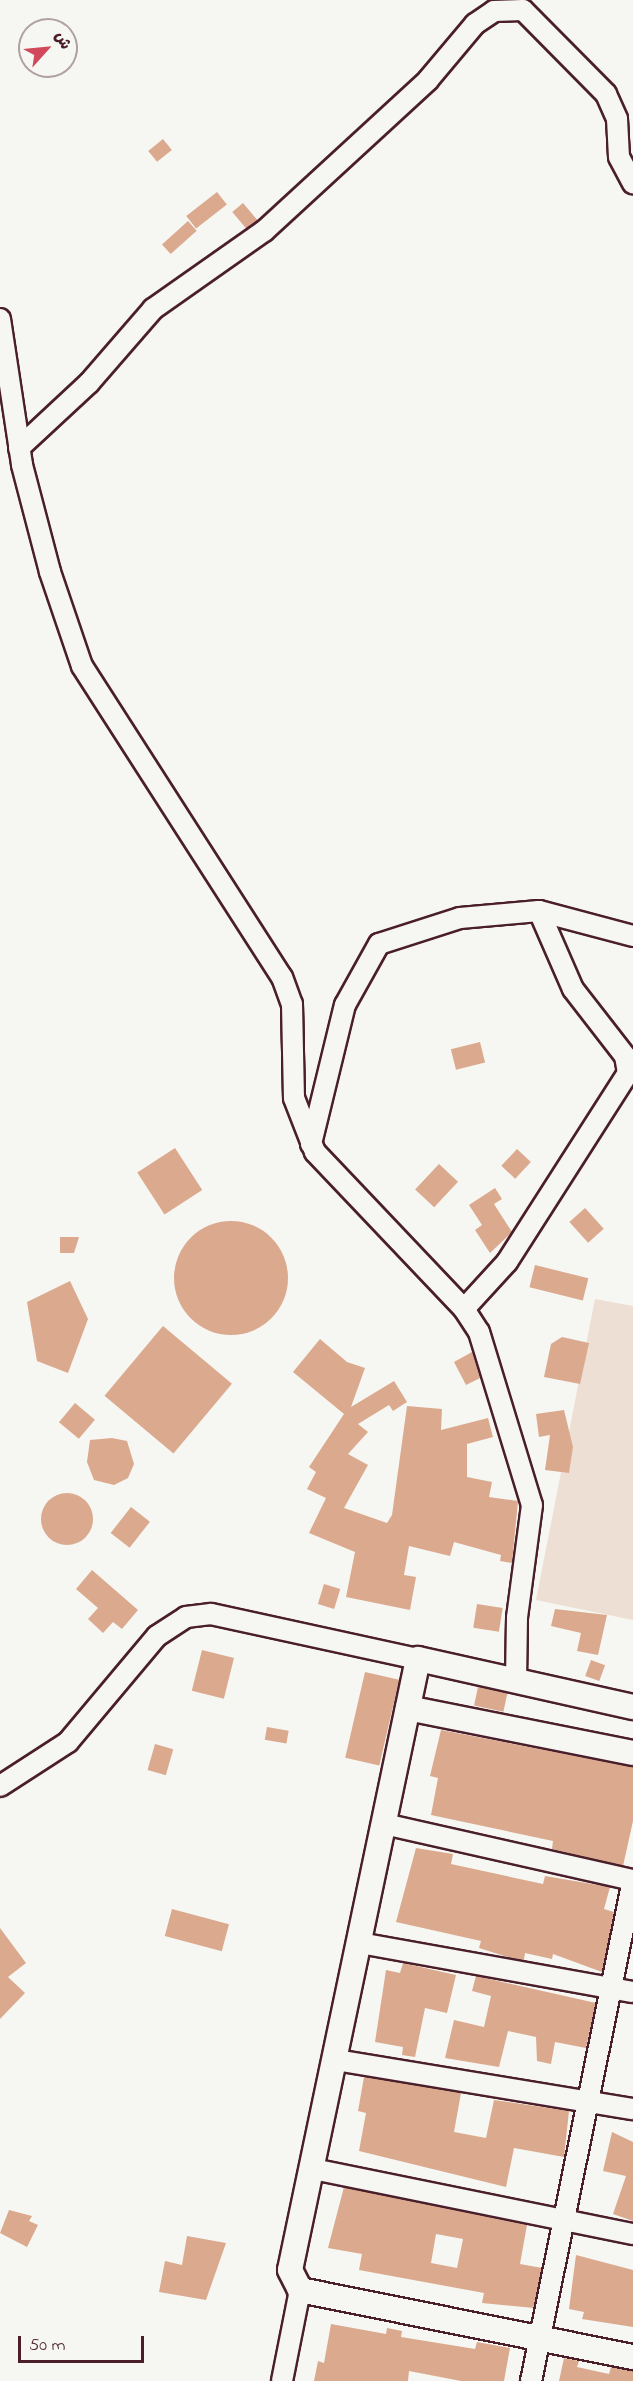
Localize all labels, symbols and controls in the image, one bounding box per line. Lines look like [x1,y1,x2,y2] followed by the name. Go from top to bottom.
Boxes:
[18,18,78,78] north arrow
[48,27,77,54] text: ش
[21,2324,147,2362] scale bar
[29,2333,66,2359] text: 50 m

